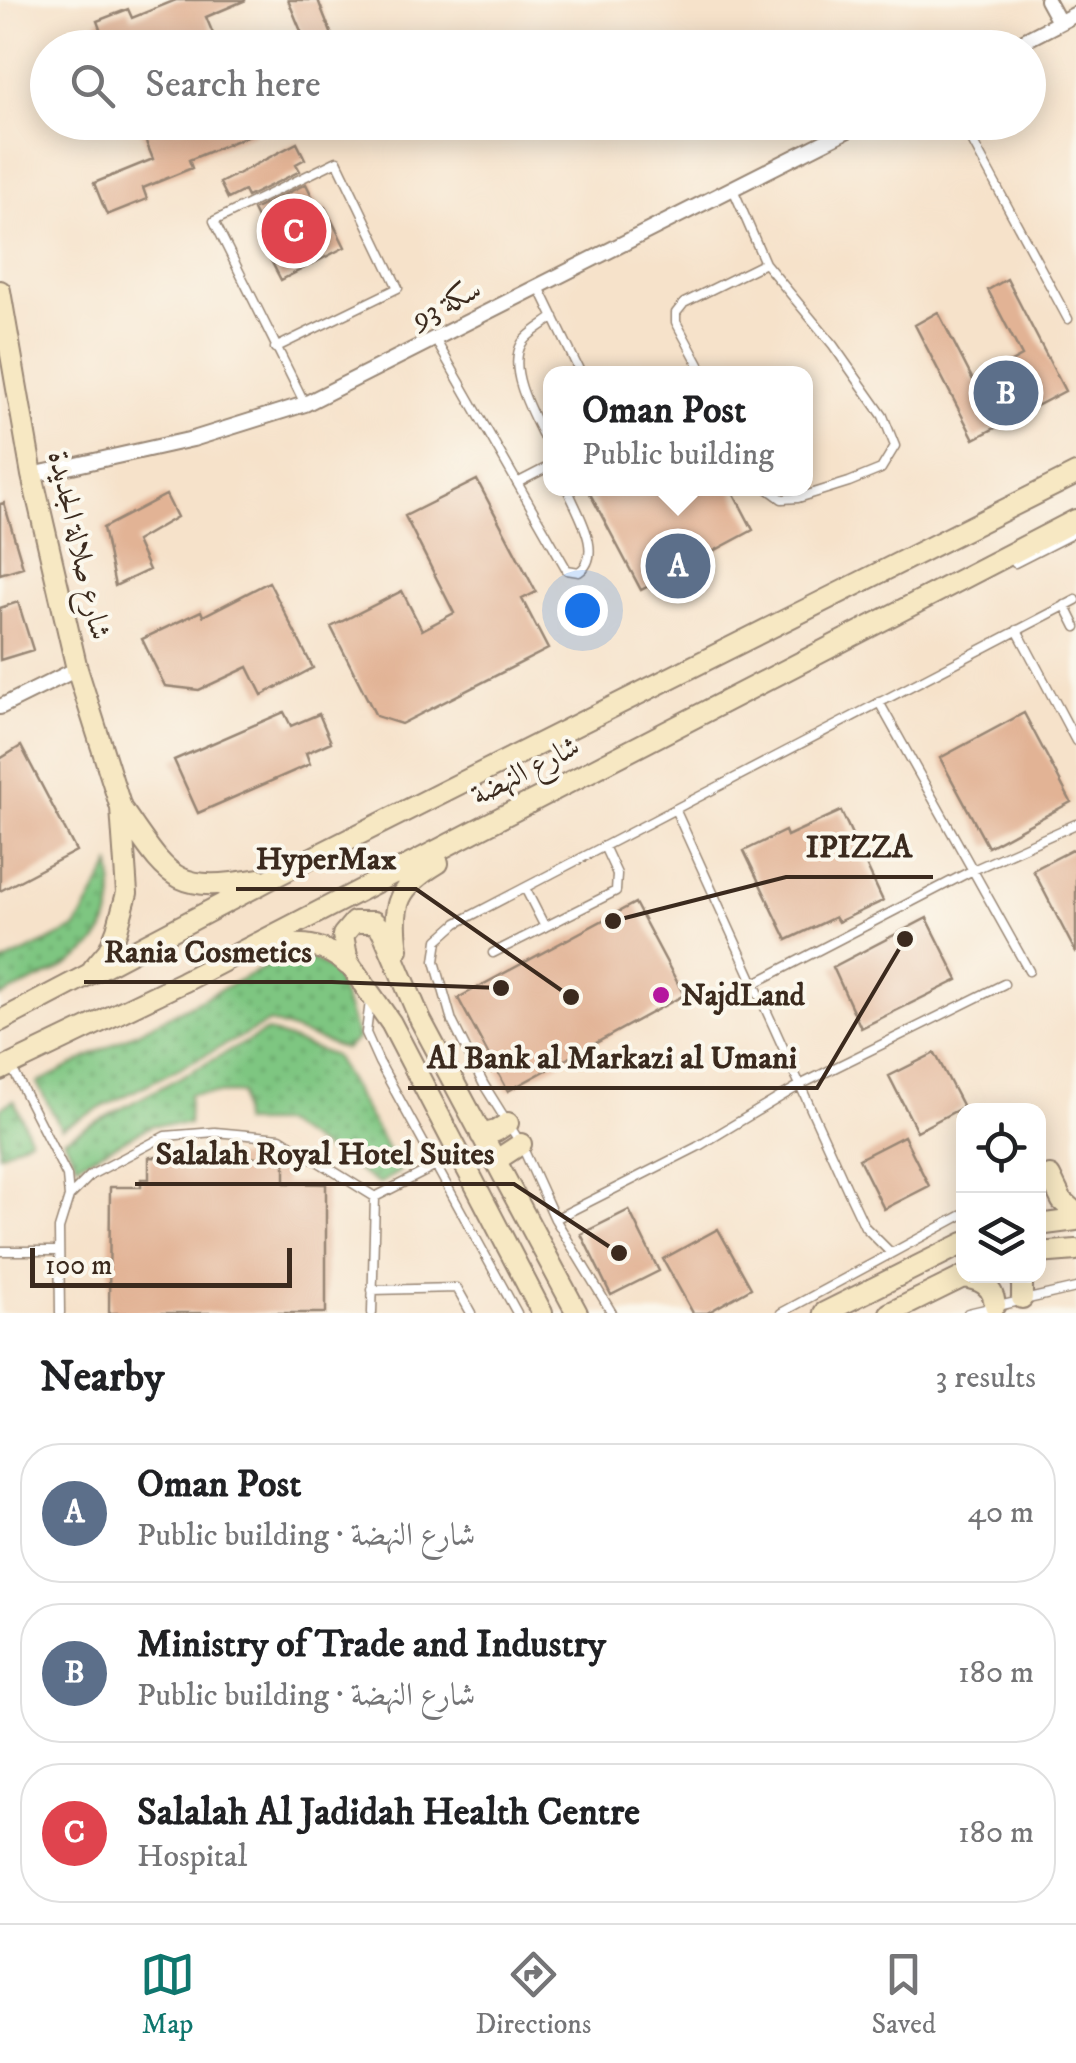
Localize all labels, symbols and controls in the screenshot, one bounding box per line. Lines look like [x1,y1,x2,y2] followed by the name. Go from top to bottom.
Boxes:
[30,30,1046,140] search box
[65,58,120,113] icon: search
[145,61,321,109] text: Search here
[262,194,326,268] pin: C
[404,271,488,338] street label: سكة 93
[974,356,1038,430] pin: B
[543,366,813,496] popup
[582,387,746,435] text: Oman Post
[582,435,774,475] text: Public building
[34,447,118,645] street label: شارع صلالة الجديدة
[646,528,710,604] pin: A
[557,585,608,636] your location
[465,728,588,819] street label: شارع النهضة
[786,815,933,877] callout: IPIZZA
[236,827,416,889] callout: HyperMax
[806,828,914,868] text: IPIZZA
[256,840,397,880] text: HyperMax
[84,920,332,982] callout: Rania Cosmetics
[104,933,312,973] text: Rania Cosmetics
[681,978,806,1015] place label: NajdLand
[650,984,672,1006] marker: NajdLand
[408,1026,817,1088] callout: Al Bank al Markazi al Umani
[426,1039,797,1079] text: Al Bank al Markazi al Umani
[956,1103,1046,1283] map controls
[956,1103,1046,1193] button: locate
[135,1122,514,1184] callout: Salalah Royal Hotel Suites
[156,1135,495,1175] text: Salalah Royal Hotel Suites
[956,1193,1046,1283] button: layers
[30,1243,292,1288] scale bar
[45,1248,112,1283] text: 100 m
[40,1352,164,1404] text: Nearby
[935,1358,1036,1398] text: 3 results
[137,1461,301,1509] text: Oman Post
[64,1493,85,1533] text: A
[967,1493,1034,1533] text: 40 m
[137,1516,475,1556] text: Public building · شارع النهضة
[137,1621,606,1669] text: Ministry of Trade and Industry
[64,1653,85,1693] text: B
[958,1653,1034,1693] text: 180 m
[137,1676,475,1716] text: Public building · شارع النهضة
[137,1789,640,1837] text: Salalah Al Jadidah Health Centre
[64,1813,85,1853] text: C
[958,1813,1034,1853] text: 180 m
[137,1837,247,1877] text: Hospital
[140,1947,195,2042] tab: Map
[475,1947,591,2042] tab: Directions
[872,1947,936,2042] tab: Saved

